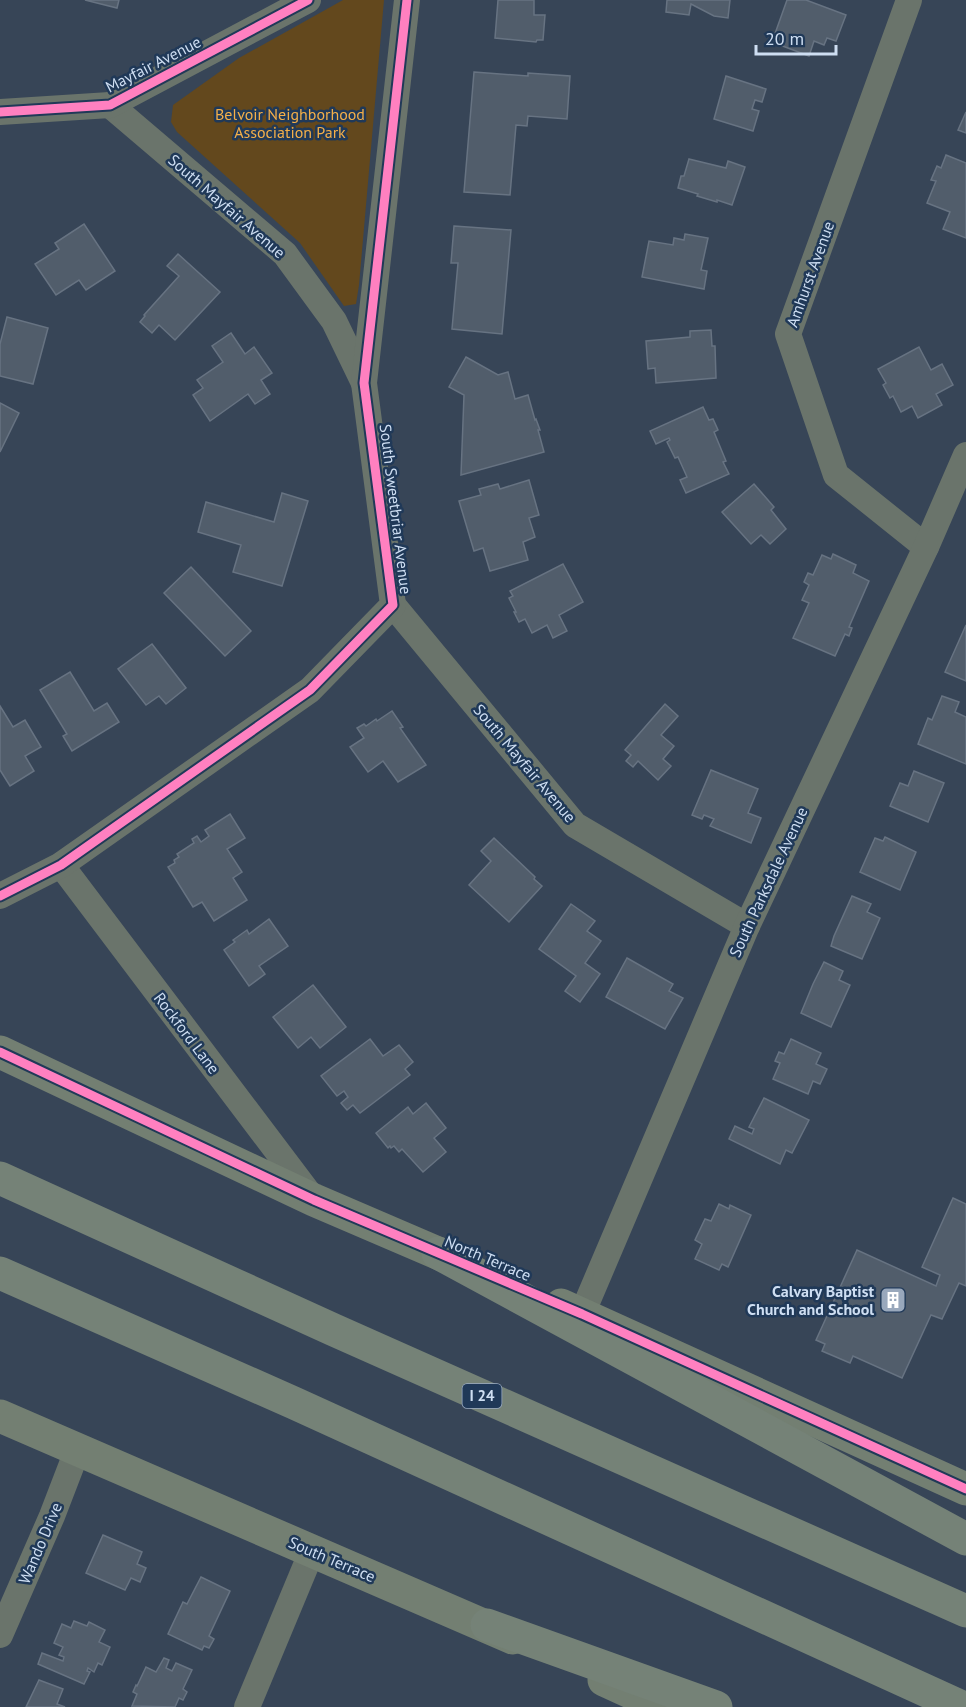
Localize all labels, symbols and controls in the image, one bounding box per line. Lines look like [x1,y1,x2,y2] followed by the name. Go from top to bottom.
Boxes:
[756,18,836,56] scale bar
[765,27,804,50] text: 20 m
[102,31,204,97] street label: Mayfair Avenue
[215,104,365,142] park label: Belvoir Neighborhood Association Park
[164,150,290,262] street label: South Mayfair Avenue
[782,218,838,330] street label: Amhurst Avenue
[376,423,416,595] street label: South Sweetbriar Avenue
[470,700,580,826] street label: South Mayfair Avenue
[724,804,812,960] street label: South Parksdale Avenue
[150,988,224,1078] street label: Rockford Lane
[442,1231,534,1285] street label: North Terrace
[747,1281,874,1319] place label: Calvary Baptist Church and School
[878,1285,908,1315] building icon: Calvary Baptist Church and School
[462,1384,502,1408] road number: I 24
[14,1499,66,1587] street label: Wando Drive
[286,1532,378,1586] street label: South Terrace

